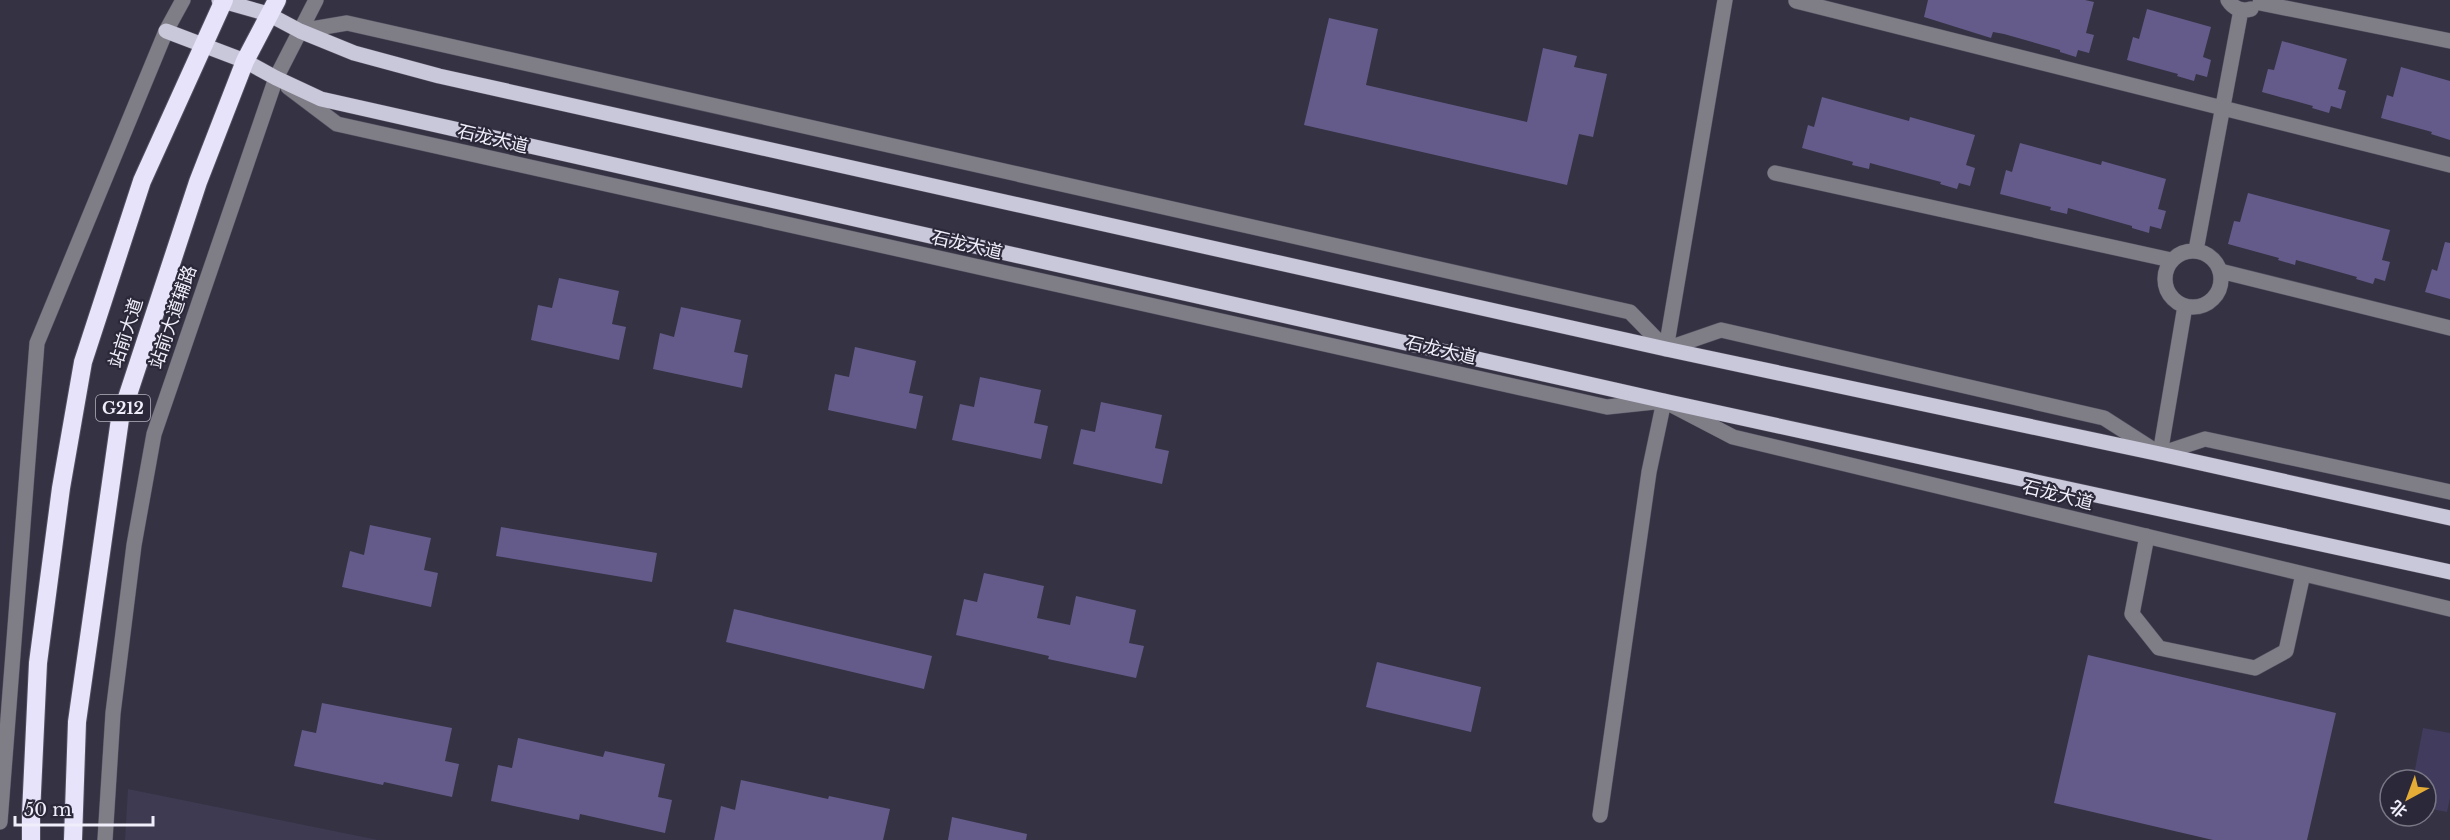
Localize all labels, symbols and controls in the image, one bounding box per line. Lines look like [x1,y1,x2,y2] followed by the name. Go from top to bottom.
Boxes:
[455,120,531,158] street label: 石龙大道
[929,226,1005,264] street label: 石龙大道
[145,262,201,372] street label: 站前大道辅路
[104,295,148,371] street label: 站前大道
[1403,331,1479,369] street label: 石龙大道
[96,395,150,421] road number: G212
[2020,476,2096,514] street label: 石龙大道
[2378,768,2438,828] north arrow
[15,789,153,827] scale bar
[2386,797,2411,822] text: 北
[24,799,72,821] text: 50 m

